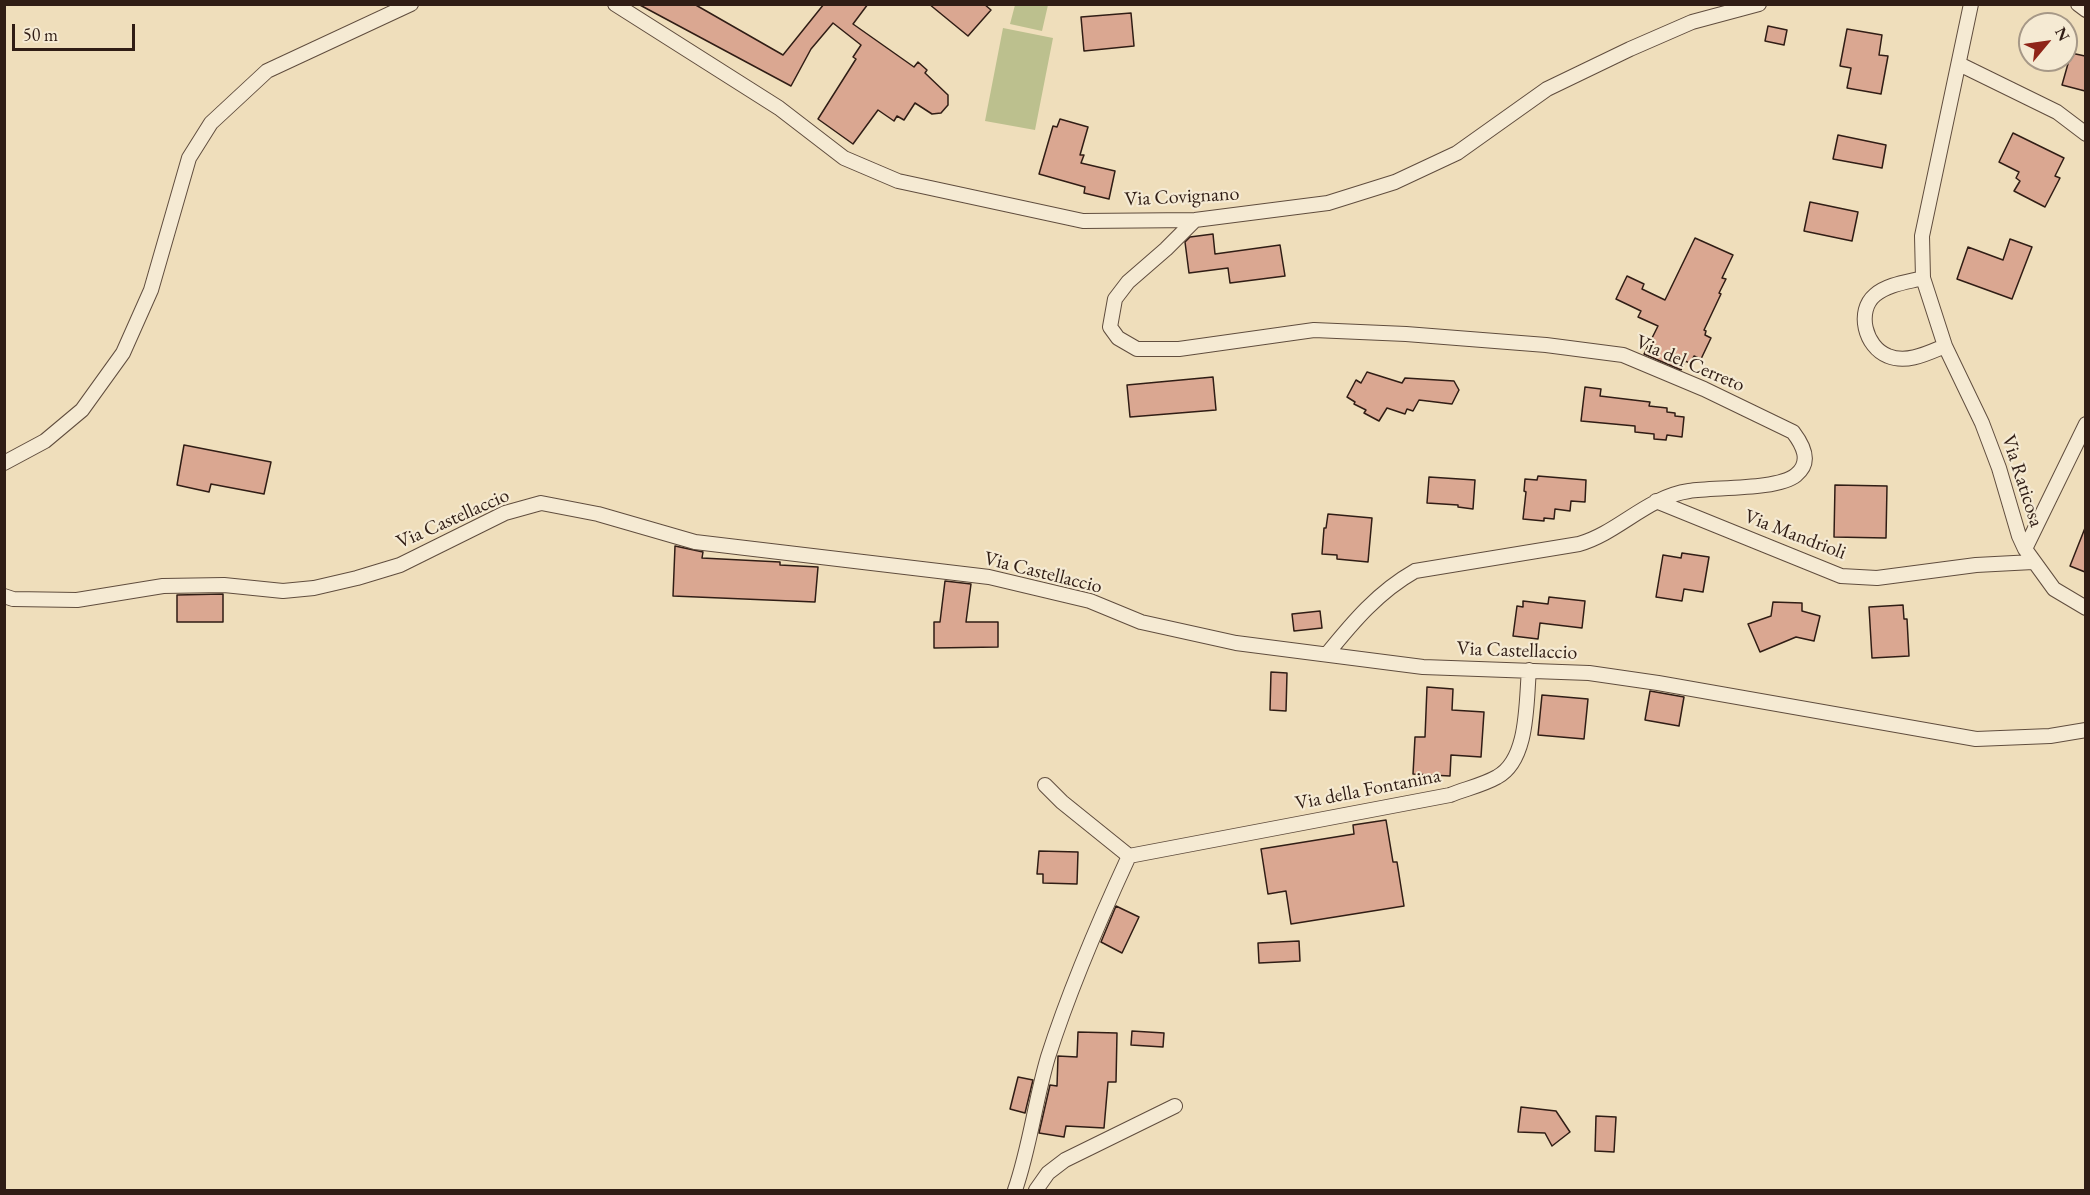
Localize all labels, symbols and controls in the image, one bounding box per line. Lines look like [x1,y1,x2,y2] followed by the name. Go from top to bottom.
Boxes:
[15,12,138,50] scale bar
[2018,12,2078,72] north arrow
[23,23,58,46] text: 50 m
[2050,23,2075,45] text: N
[1124,182,1240,212] street label: Via Covignano
[1632,330,1748,398] street label: Via del Cerreto
[1996,432,2048,530] street label: Via Raticosa
[393,483,513,555] street label: Via Castellaccio
[1741,505,1849,565] street label: Via Mandrioli
[981,547,1105,599] street label: Via Castellaccio
[1456,637,1578,665] street label: Via Castellaccio
[1293,764,1443,816] street label: Via della Fontanina

